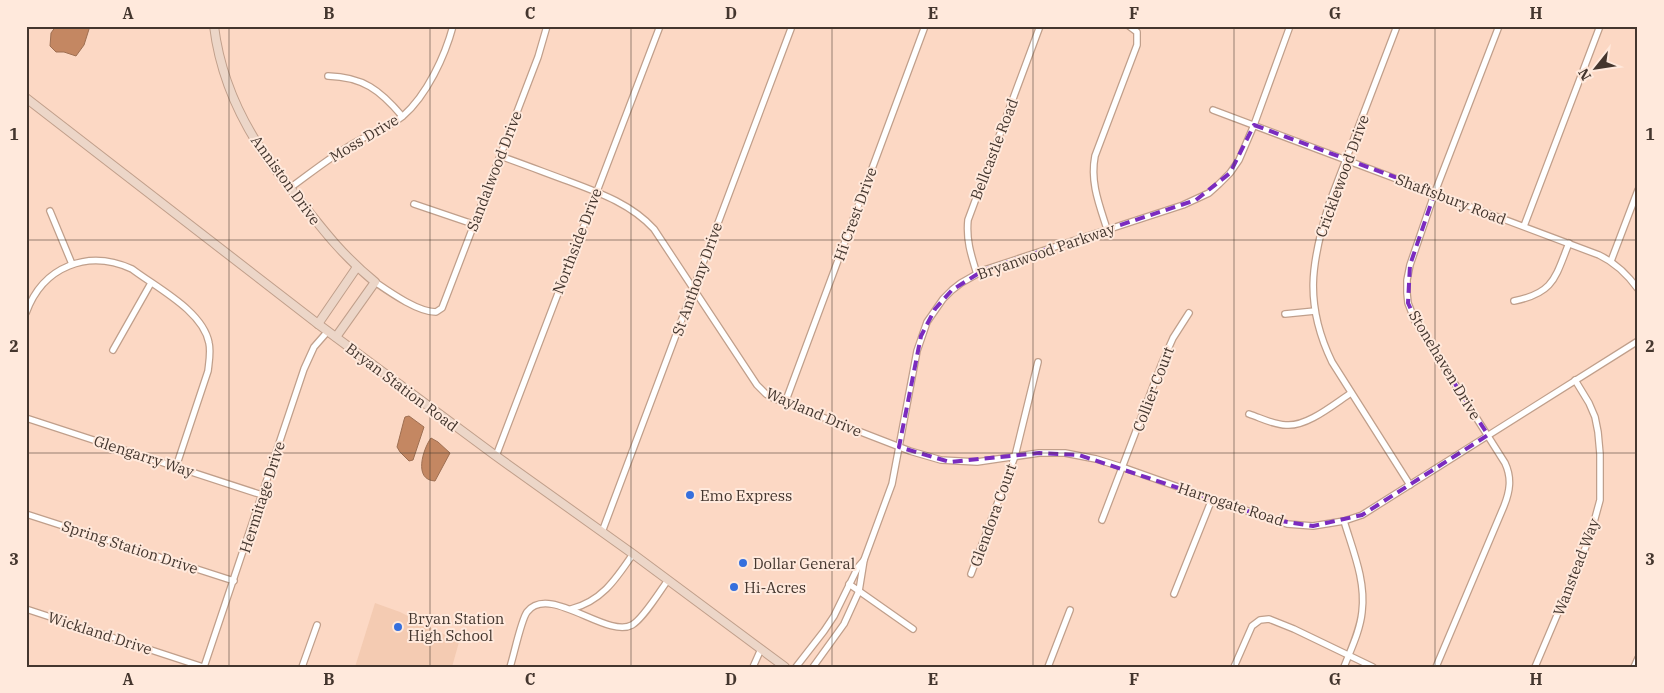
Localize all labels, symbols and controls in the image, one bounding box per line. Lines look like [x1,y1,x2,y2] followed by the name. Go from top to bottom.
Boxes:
[122,3,134,23] text: A
[323,3,335,23] text: B
[525,3,535,23] text: C
[725,3,737,23] text: D
[928,3,938,23] text: E
[1129,3,1139,23] text: F
[1329,3,1341,23] text: G
[1530,3,1543,23] text: H
[1572,42,1622,92] north arrow
[1574,65,1595,84] text: N
[966,96,1022,202] street label: Bellcastle Road
[462,108,526,234] street label: Sandalwood Drive
[326,110,402,166] street label: Moss Drive
[1311,112,1373,240] street label: Cricklewood Drive
[9,124,19,144] text: 1
[1645,124,1655,144] text: 1
[247,132,325,228] street label: Anniston Drive
[829,165,881,263] street label: Hi Crest Drive
[1393,169,1509,229] street label: Shaftsbury Road
[548,185,606,297] street label: Northside Drive
[975,219,1117,283] street label: Bryanwood Parkway
[668,220,726,338] street label: St Anthony Drive
[1405,307,1485,423] street label: Stonehaven Drive
[9,336,19,356] text: 2
[1645,336,1655,356] text: 2
[342,339,462,435] street label: Bryan Station Road
[1128,344,1178,434] street label: Collier Court
[763,383,865,441] street label: Wayland Drive
[92,431,196,481] street label: Glengarry Way
[235,439,289,555] street label: Hermitage Drive
[966,461,1020,569] street label: Glendora Court
[1176,478,1286,530] street label: Harrogate Road
[700,486,792,505] place label: Emo Express
[684,489,696,501] marker: Emo Express
[59,516,201,578] street label: Spring Station Drive
[1549,516,1603,618] street label: Wanstead Way
[9,549,19,569] text: 3
[1645,549,1655,569] text: 3
[753,554,855,573] place label: Dollar General
[737,557,749,569] marker: Dollar General
[744,578,806,597] place label: Hi-Acres
[728,581,740,593] marker: Hi-Acres
[46,607,154,659] street label: Wickland Drive
[408,609,505,645] place label: Bryan Station High School
[392,621,404,633] marker: Bryan Station High School
[122,669,134,689] text: A
[323,669,335,689] text: B
[525,669,535,689] text: C
[725,669,737,689] text: D
[928,669,938,689] text: E
[1129,669,1139,689] text: F
[1329,669,1341,689] text: G
[1530,669,1543,689] text: H

